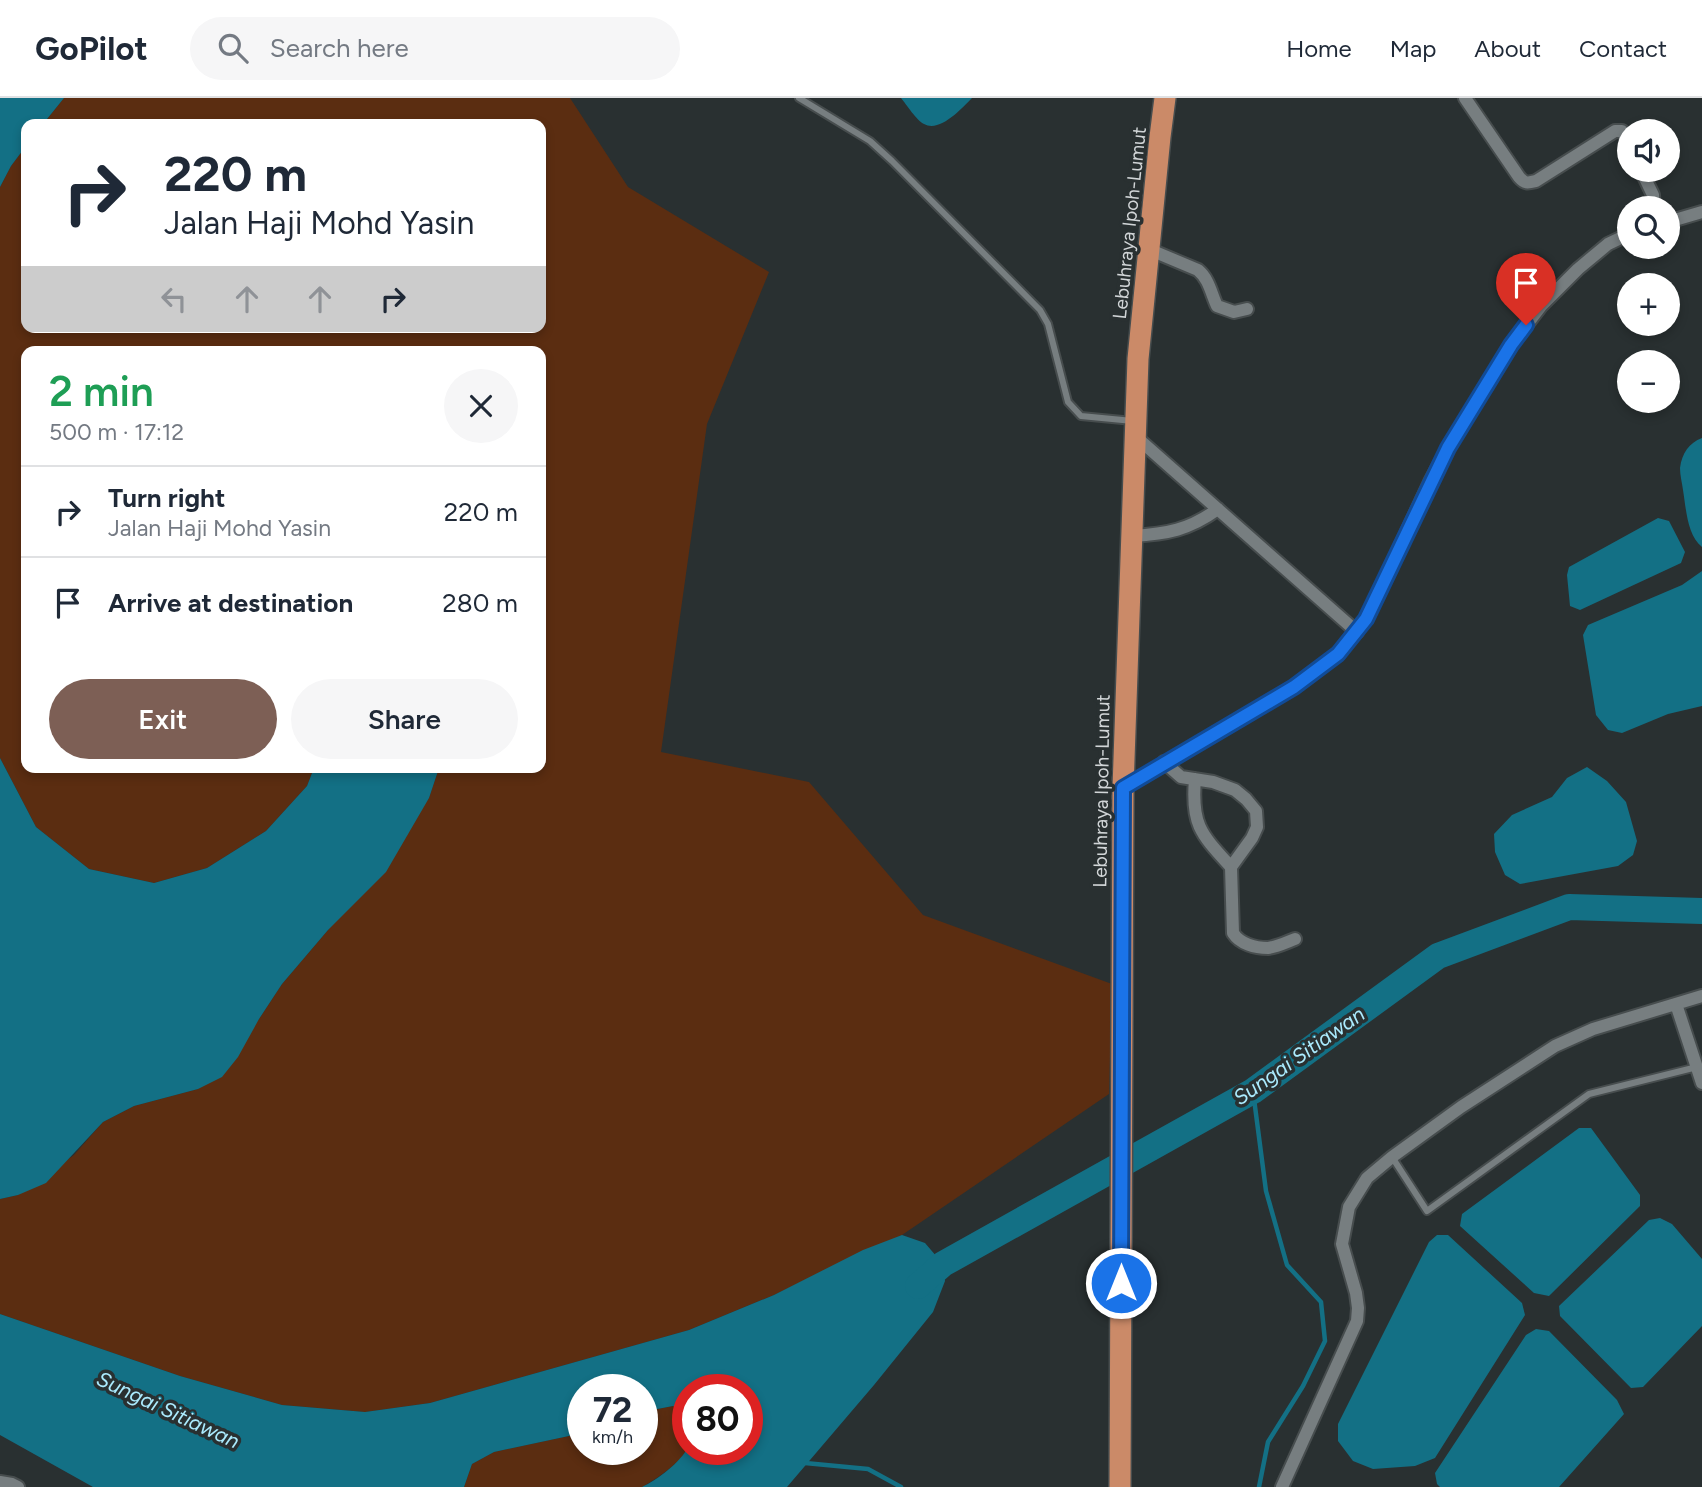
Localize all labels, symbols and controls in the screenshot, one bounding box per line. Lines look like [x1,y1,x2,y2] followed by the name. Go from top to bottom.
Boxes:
[190,17,680,80] search box
[35,29,148,68] text: GoPilot
[214,29,252,67] icon: search
[270,32,409,64] text: Search here
[1286,34,1352,63] text: Home
[1390,34,1436,63] text: Map
[1474,34,1541,63] text: About
[1579,34,1667,63] text: Contact
[1617,119,1680,413] map controls
[1617,119,1680,182] button: sound
[1108,126,1151,320] street label: Lebuhraya Ipoh-Lumut
[164,144,307,203] text: 220 m
[49,147,140,238] icon: right
[1617,196,1680,259] button: search
[164,204,474,242] text: Jalan Haji Mohd Yasin
[1496,253,1556,325] pin
[1507,264,1545,302] icon: arrive
[1617,273,1680,336] button: +
[155,280,193,318] icon: left
[228,280,266,318] icon: ahead
[301,280,339,318] icon: ahead
[374,280,412,318] icon: right
[1617,350,1680,413] button: −
[49,366,154,417] text: 2 min
[444,369,518,443] button: close
[49,418,184,446] text: 500 m · 17:12
[108,482,225,514] text: Turn right
[49,493,87,531] icon: right
[444,496,518,528] text: 220 m
[108,514,331,542] text: Jalan Haji Mohd Yasin
[49,584,87,622] icon: arrive
[108,587,353,619] text: Arrive at destination
[442,587,518,619] text: 280 m
[49,679,277,759] button: Exit
[291,679,518,759] button: Share
[1088,694,1115,888] street label: Lebuhraya Ipoh-Lumut
[1228,1001,1369,1110] water label: Sungai Sitiawan
[1084,1246,1158,1320] position arrow
[93,1366,244,1454] water label: Sungai Sitiawan
[672,1374,763,1465] speed limit sign: 80
[593,1389,632,1431] text: 72
[592,1426,633,1448] text: km/h

